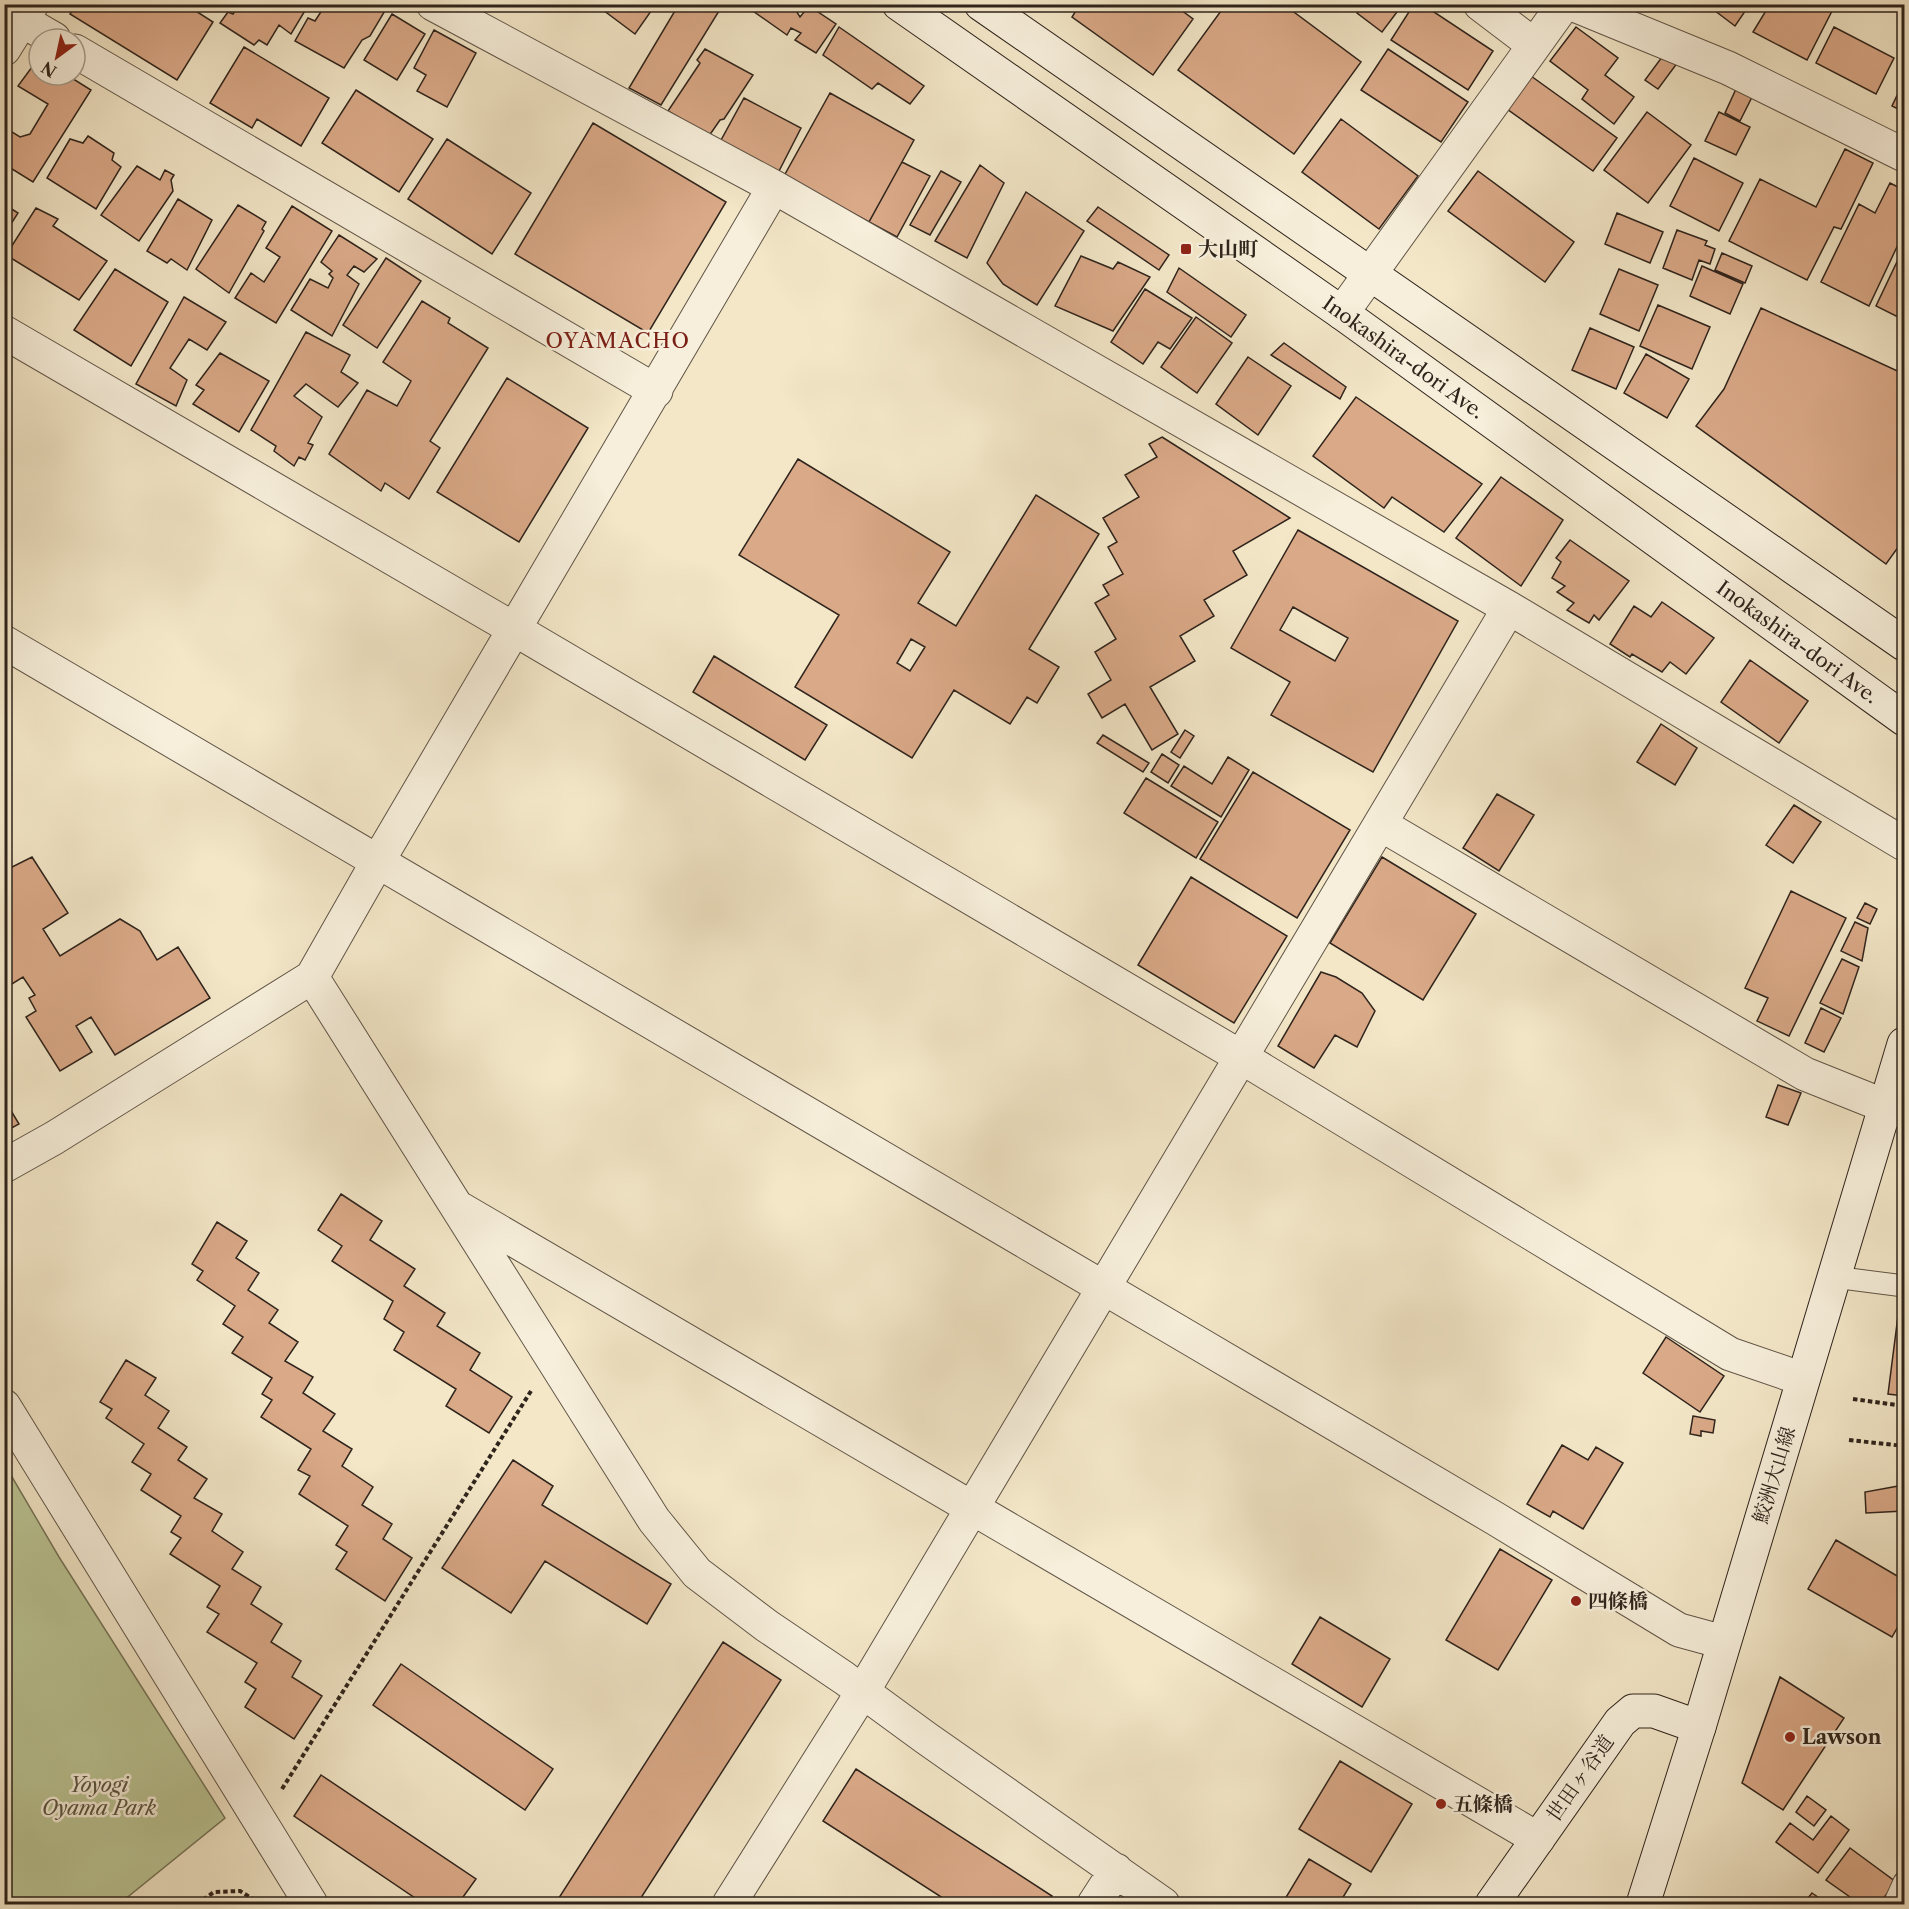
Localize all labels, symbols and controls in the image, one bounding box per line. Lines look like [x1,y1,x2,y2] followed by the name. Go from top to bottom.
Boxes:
[27,27,87,87] north arrow
[37,57,60,82] text: N
[1198,237,1259,261] place label: 大山町
[1179,242,1193,256] marker: 大山町
[1318,291,1489,424] street label: Inokashira-dori Ave.
[546,328,690,353] district label: OYAMACHO
[1712,576,1883,708] street label: Inokashira-dori Ave.
[1748,1424,1800,1526] street label: 鮫洲大山線
[1588,1589,1648,1613] place label: 四條橋
[1569,1594,1583,1608] marker: 四條橋
[1802,1725,1882,1749] place label: Lawson
[1541,1730,1619,1826] street label: 世田ヶ谷道
[1783,1730,1797,1744] marker: Lawson
[42,1773,157,1820] park label: Yoyogi Oyama Park
[1453,1792,1513,1816] place label: 五條橋
[1434,1797,1448,1811] marker: 五條橋

